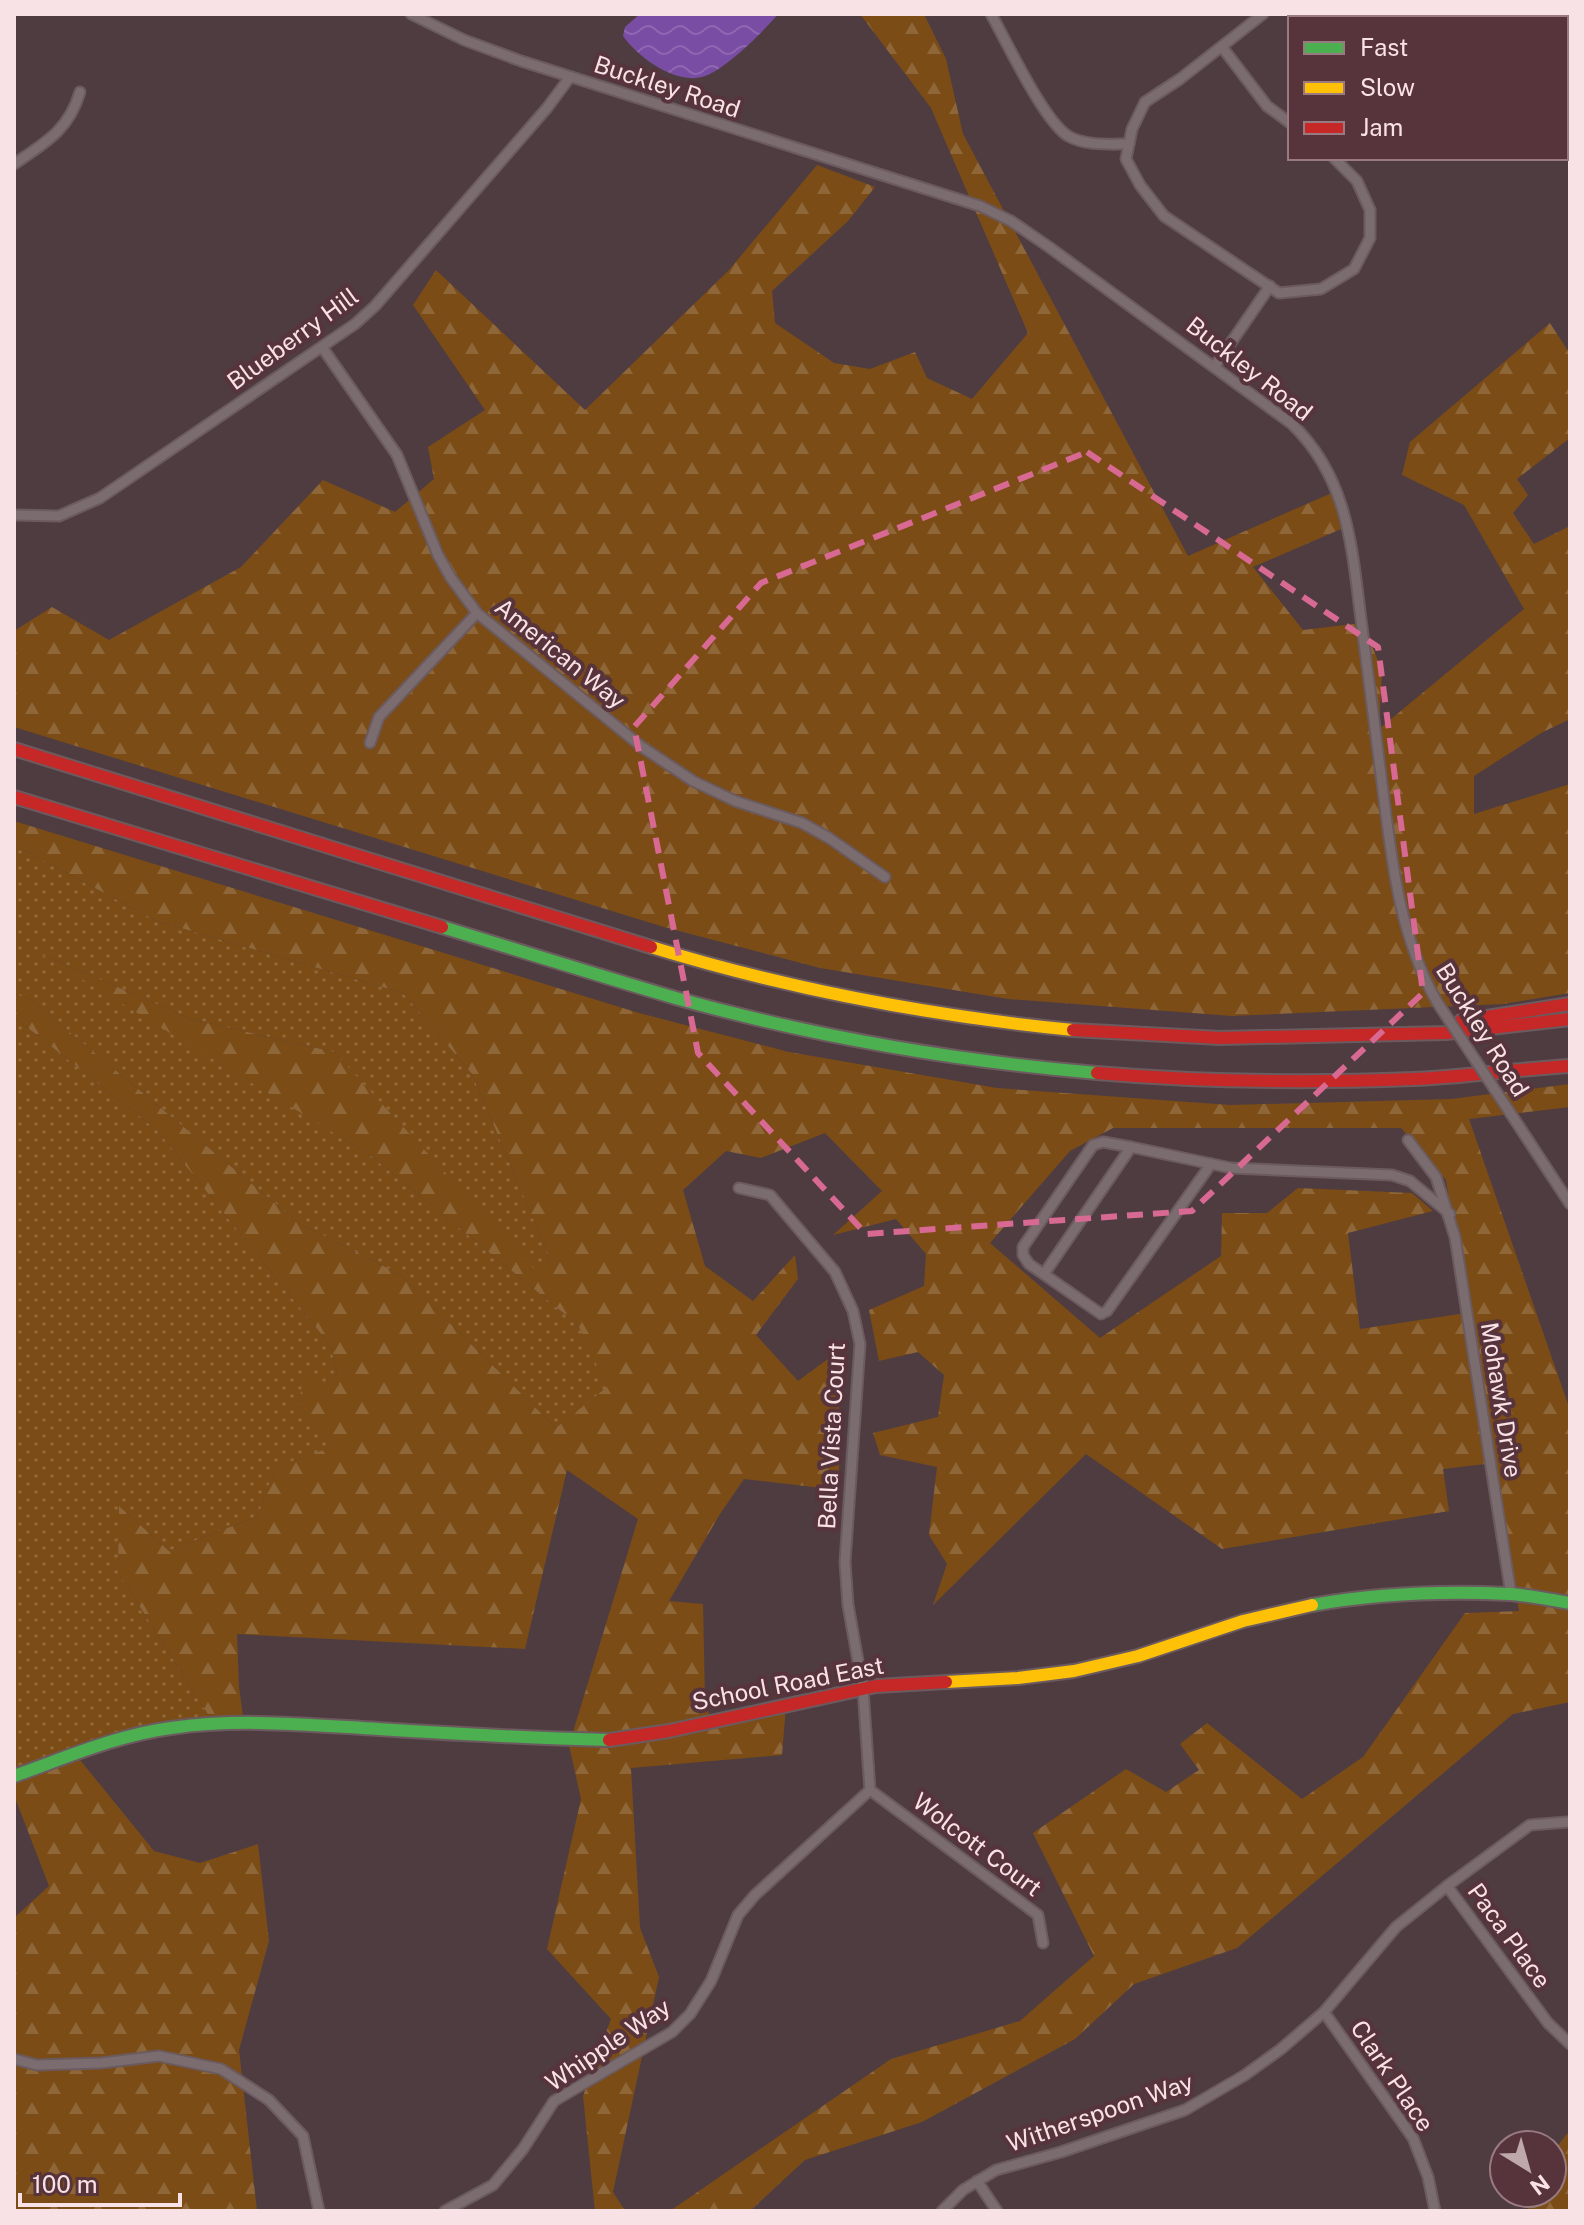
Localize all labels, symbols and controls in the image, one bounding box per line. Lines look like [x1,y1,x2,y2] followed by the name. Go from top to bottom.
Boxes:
[1288,16,1568,160] legend
[1360,33,1408,61] text: Fast
[591,49,744,123] street label: Buckley Road
[1360,73,1415,101] text: Slow
[1360,113,1403,141] text: Jam
[222,281,363,395] street label: Blueberry Hill
[1181,310,1318,426] street label: Buckley Road
[490,592,632,714] street label: American Way
[1431,958,1535,1101] street label: Buckley Road
[1476,1320,1528,1479] street label: Mohawk Drive
[812,1342,850,1530] street label: Bella Vista Court
[690,1651,886,1715] street label: School Road East
[908,1787,1047,1902] street label: Wolcott Court
[1462,1878,1557,1993] street label: Paca Place
[540,1992,675,2096] street label: Whipple Way
[1345,2015,1440,2136] street label: Clark Place
[1003,2067,1197,2157] street label: Witherspoon Way
[1488,2129,1568,2209] north arrow
[20,2157,180,2207] scale bar
[1525,2169,1555,2201] text: N
[32,2170,98,2198] text: 100 m

